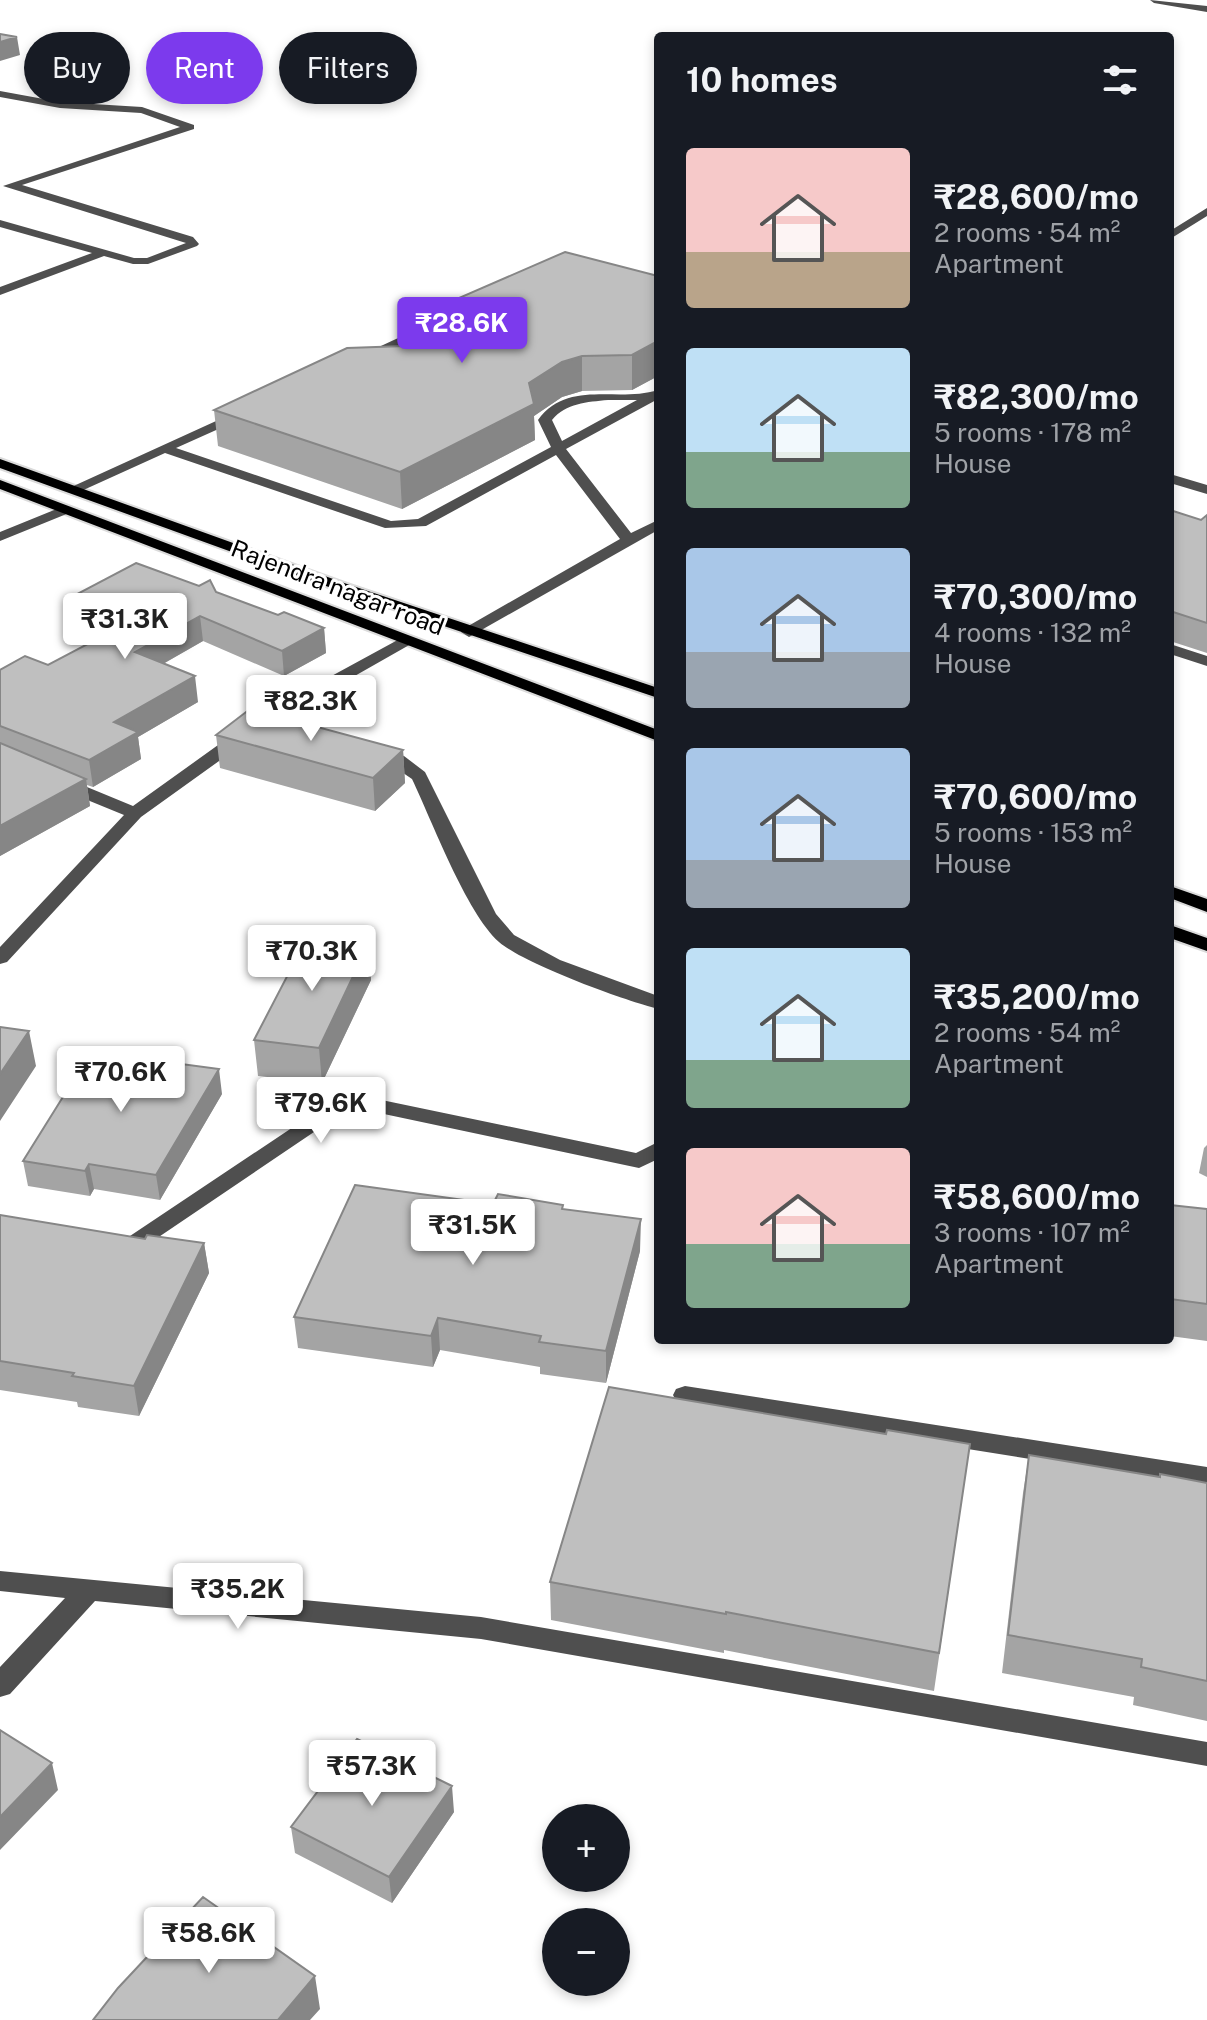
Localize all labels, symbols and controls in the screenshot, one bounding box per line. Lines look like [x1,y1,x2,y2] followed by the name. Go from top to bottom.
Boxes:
[24,32,130,104] chip: Buy
[146,32,263,104] chip: Rent
[279,32,417,104] chip: Filters
[1098,58,1142,102] icon: filters
[686,60,838,100] text: 10 homes
[934,177,1139,217] text: ₹28,600/mo
[750,180,846,276] icon: home
[934,217,1120,248] text: 2 rooms · 54 m²
[934,248,1064,279] text: Apartment
[397,297,527,365] pin: ₹28.6K
[415,307,509,338] text: ₹28.6K
[934,377,1139,417] text: ₹82,300/mo
[750,380,846,476] icon: home
[934,417,1131,448] text: 5 rooms · 178 m²
[934,448,1011,479] text: House
[228,533,448,641] street label: Rajendra nagar road
[934,577,1137,617] text: ₹70,300/mo
[750,580,846,676] icon: home
[60,593,190,661] pin: ₹31.3K
[81,603,169,634] text: ₹31.3K
[934,617,1131,648] text: 4 rooms · 132 m²
[934,648,1011,679] text: House
[246,675,376,743] pin: ₹82.3K
[264,685,358,716] text: ₹82.3K
[934,777,1137,817] text: ₹70,600/mo
[750,780,846,876] icon: home
[934,817,1132,848] text: 5 rooms · 153 m²
[934,848,1011,879] text: House
[247,925,377,993] pin: ₹70.3K
[266,935,358,966] text: ₹70.3K
[934,977,1140,1017] text: ₹35,200/mo
[750,980,846,1076] icon: home
[934,1017,1120,1048] text: 2 rooms · 54 m²
[56,1046,186,1114] pin: ₹70.6K
[934,1048,1064,1079] text: Apartment
[75,1056,167,1087] text: ₹70.6K
[256,1077,386,1145] pin: ₹79.6K
[275,1087,367,1118] text: ₹79.6K
[934,1177,1140,1217] text: ₹58,600/mo
[750,1180,846,1276] icon: home
[408,1199,538,1267] pin: ₹31.5K
[429,1209,517,1240] text: ₹31.5K
[934,1217,1130,1248] text: 3 rooms · 107 m²
[934,1248,1064,1279] text: Apartment
[173,1563,303,1631] pin: ₹35.2K
[191,1573,285,1604] text: ₹35.2K
[307,1740,437,1808] pin: ₹57.3K
[327,1750,417,1781] text: ₹57.3K
[542,1804,630,1996] map controls
[542,1804,630,1892] button: +
[144,1907,274,1975] pin: ₹58.6K
[542,1908,630,1996] button: −
[162,1917,256,1948] text: ₹58.6K

